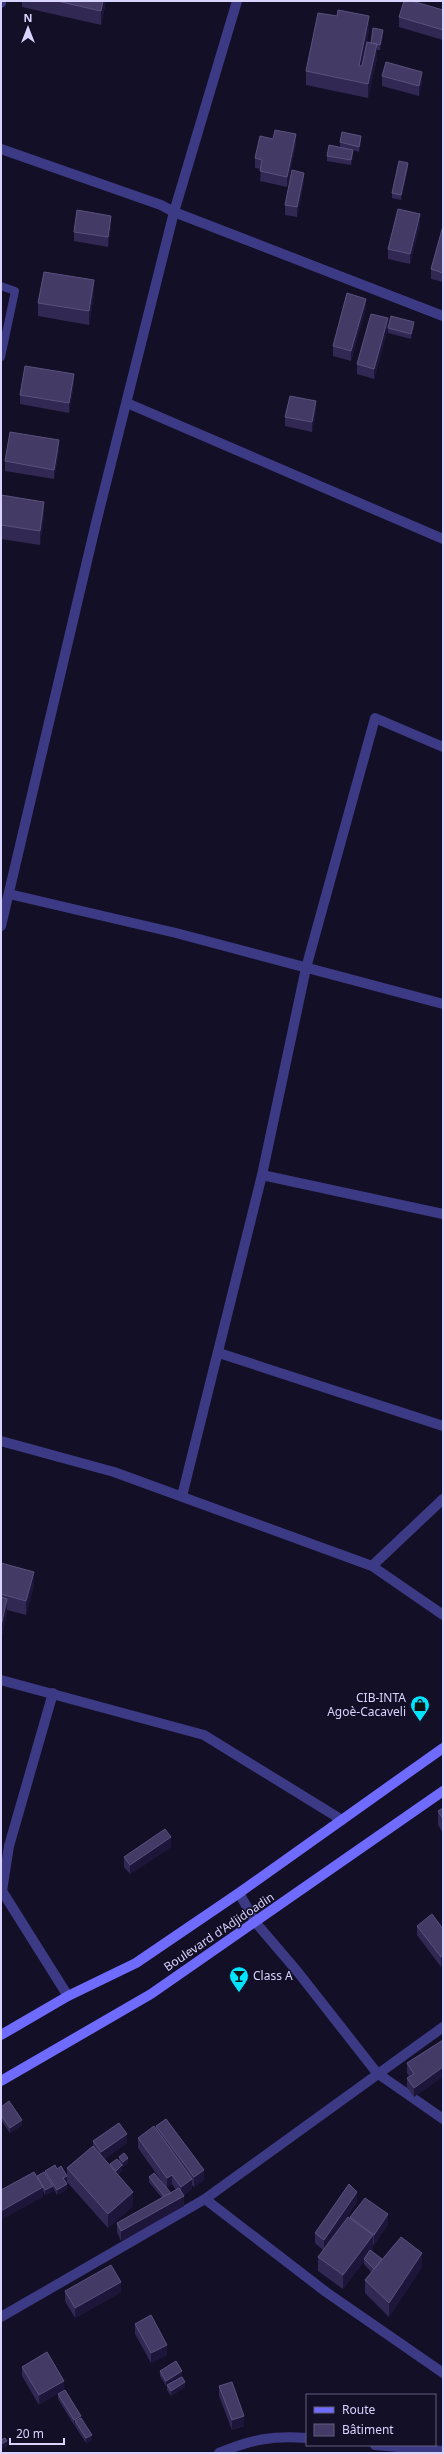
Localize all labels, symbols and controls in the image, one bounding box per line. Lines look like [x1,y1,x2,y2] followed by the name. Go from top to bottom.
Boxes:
[8,8,48,48] north arrow
[24,10,32,25] text: N
[327,1689,406,1720] place label: CIB-INTA Agoè-Cacaveli
[409,1694,431,1722] shop icon: CIB-INTA Agoè-Cacaveli
[160,1888,277,1975] street label: Boulevard d'Adjidoadin
[228,1965,250,1993] bar icon: Class A
[253,1967,293,1984] place label: Class A
[306,2394,436,2446] legend
[342,2401,375,2418] text: Route
[10,2420,64,2446] scale bar
[342,2421,394,2438] text: Bâtiment
[16,2425,44,2442] text: 20 m

